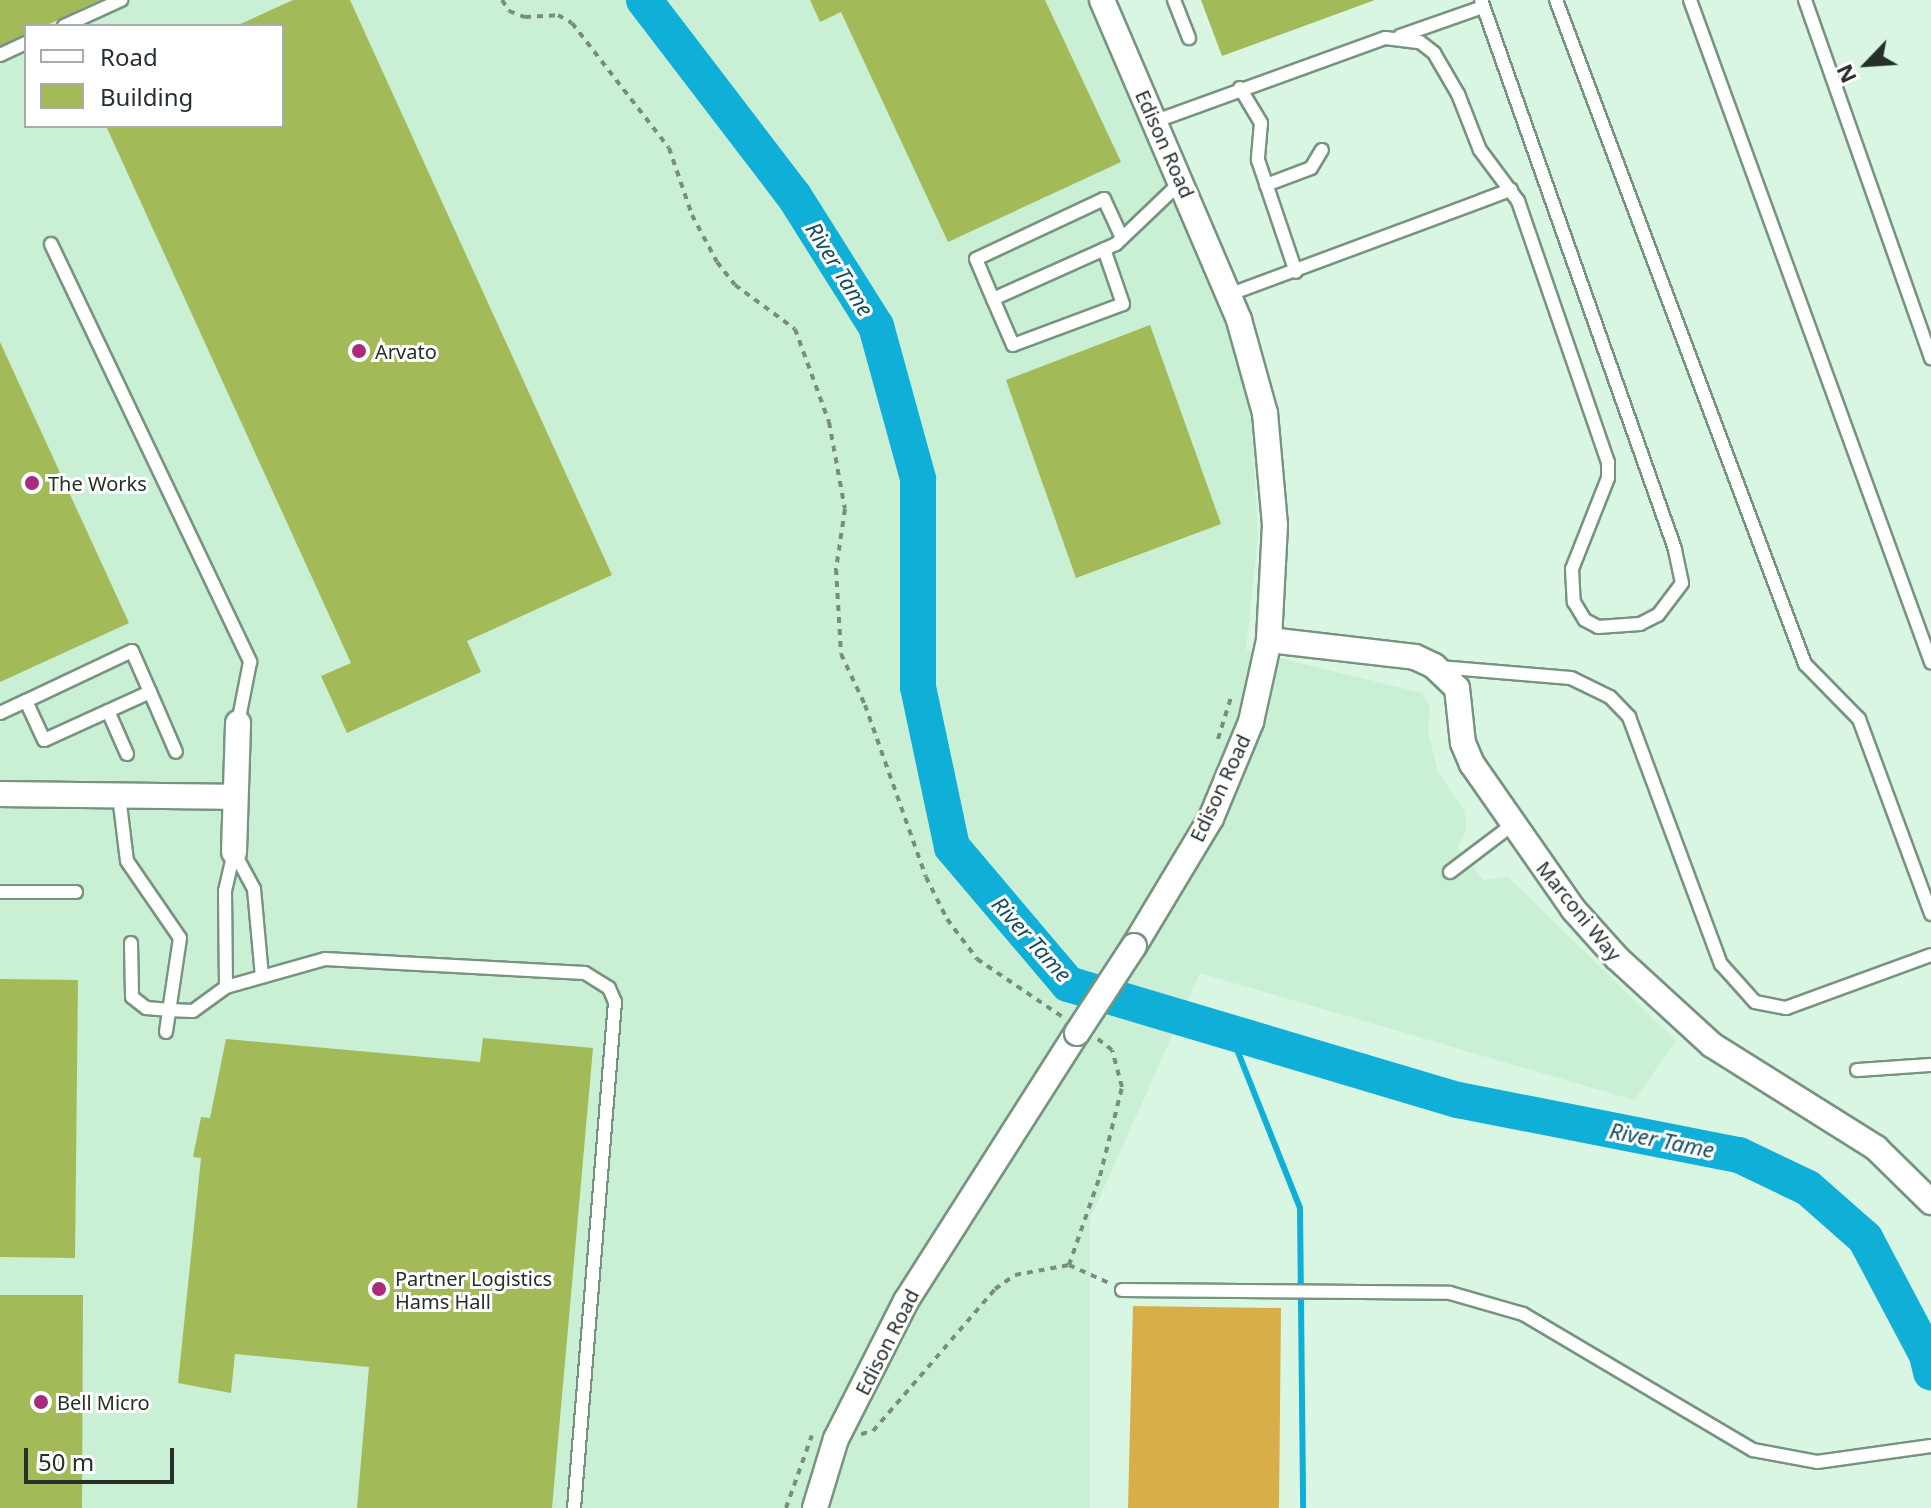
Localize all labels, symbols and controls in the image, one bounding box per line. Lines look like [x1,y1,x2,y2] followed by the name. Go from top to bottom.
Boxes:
[24,24,284,128] legend
[1827,24,1907,104] north arrow
[100,40,158,73] text: Road
[1828,60,1863,89] text: N
[100,80,193,113] text: Building
[1130,86,1200,202] street label: Edison Road
[801,217,879,321] water label: River Tame
[375,339,437,363] place label: Arvato
[350,342,368,360] marker: Arvato
[48,471,147,495] place label: The Works
[23,474,41,492] marker: The Works
[1185,730,1255,846] street label: Edison Road
[1532,856,1626,966] street label: Marconi Way
[987,891,1077,987] water label: River Tame
[1607,1117,1717,1163] water label: River Tame
[395,1266,552,1313] place label: Partner Logistics Hams Hall
[370,1280,388,1298] marker: Partner Logistics Hams Hall
[850,1285,924,1399] street label: Edison Road
[57,1390,150,1414] place label: Bell Micro
[32,1393,50,1411] marker: Bell Micro
[28,1432,178,1482] scale bar
[38,1445,94,1478] text: 50 m

